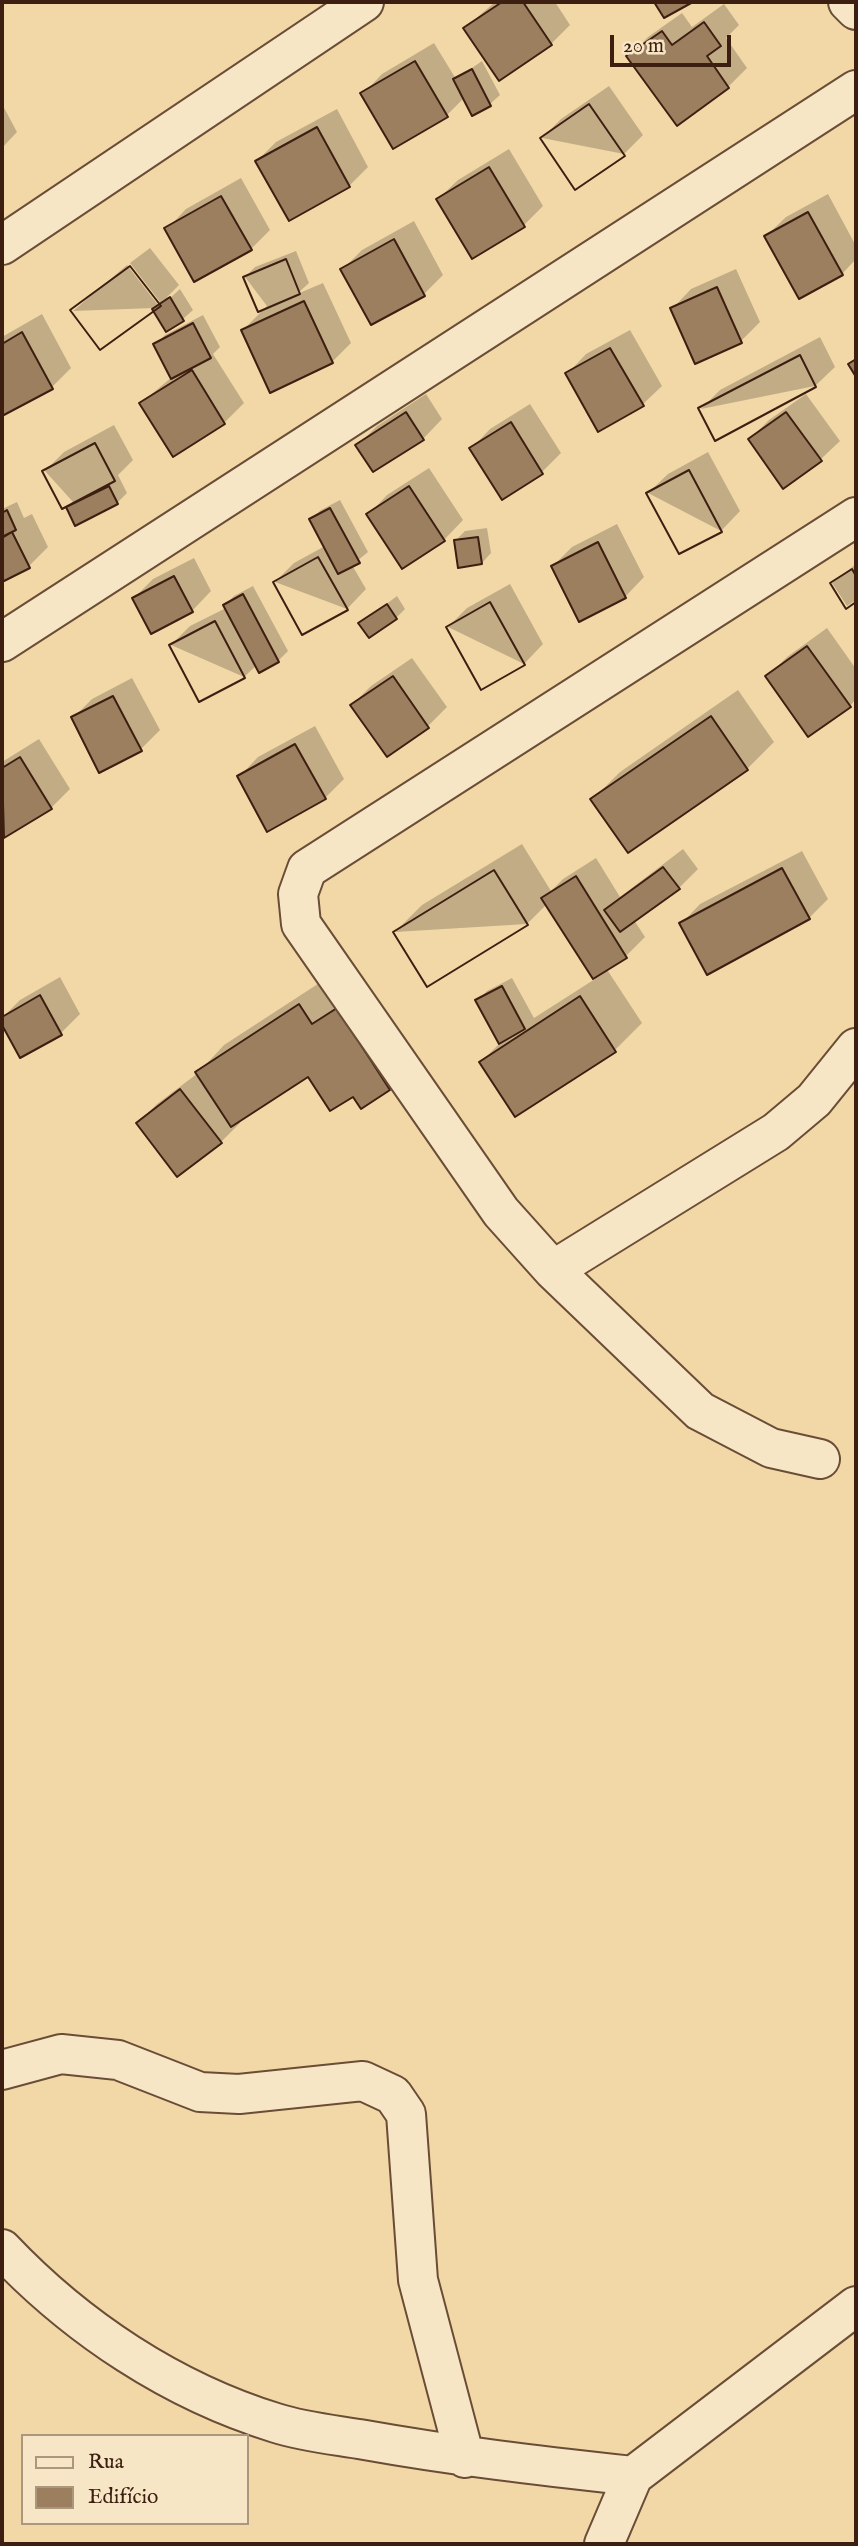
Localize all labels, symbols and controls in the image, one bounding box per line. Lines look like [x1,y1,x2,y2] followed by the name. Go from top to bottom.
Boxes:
[613,21,734,65] scale bar
[623,33,664,60] text: 20 m
[21,2434,248,2525] legend
[88,2449,124,2476] text: Rua
[88,2484,158,2511] text: Edifício

